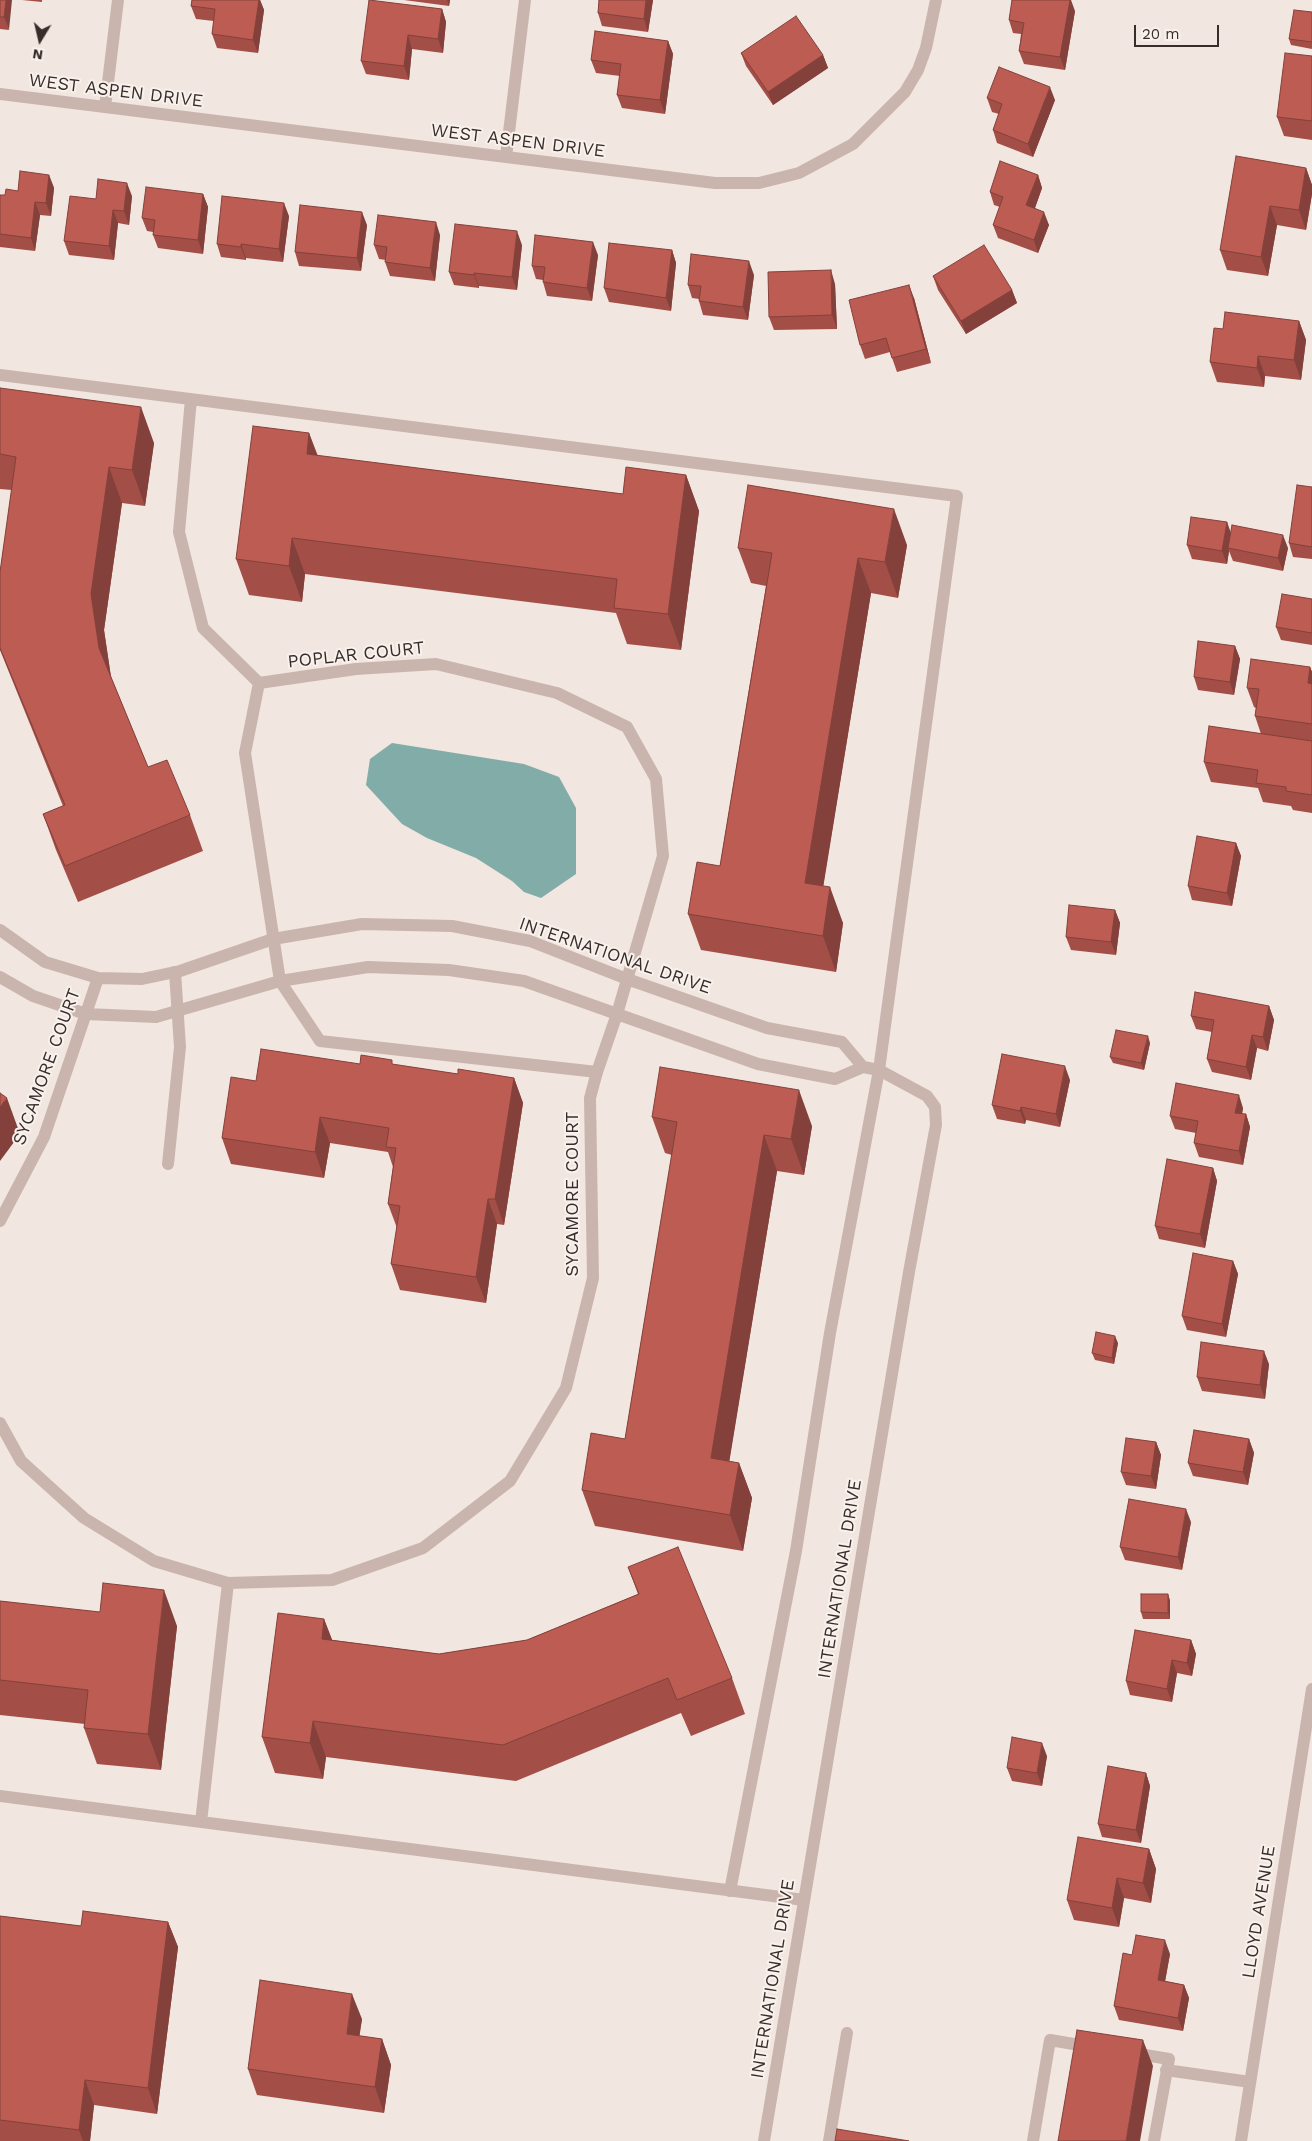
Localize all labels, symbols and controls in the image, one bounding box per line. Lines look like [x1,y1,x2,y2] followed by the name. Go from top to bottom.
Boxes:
[15,15,65,65] north arrow
[1137,15,1222,47] scale bar
[1142,25,1180,43] text: 20 m
[31,46,44,64] text: N
[28,70,204,112] street label: WEST ASPEN DRIVE
[430,120,606,162] street label: WEST ASPEN DRIVE
[287,637,425,673] street label: POPLAR COURT
[516,913,714,999] street label: INTERNATIONAL DRIVE
[9,986,85,1148] street label: SYCAMORE COURT
[562,1112,584,1276] street label: SYCAMORE COURT
[814,1478,866,1680] street label: INTERNATIONAL DRIVE
[1238,1844,1280,1980] street label: LLOYD AVENUE
[747,1878,799,2080] street label: INTERNATIONAL DRIVE

